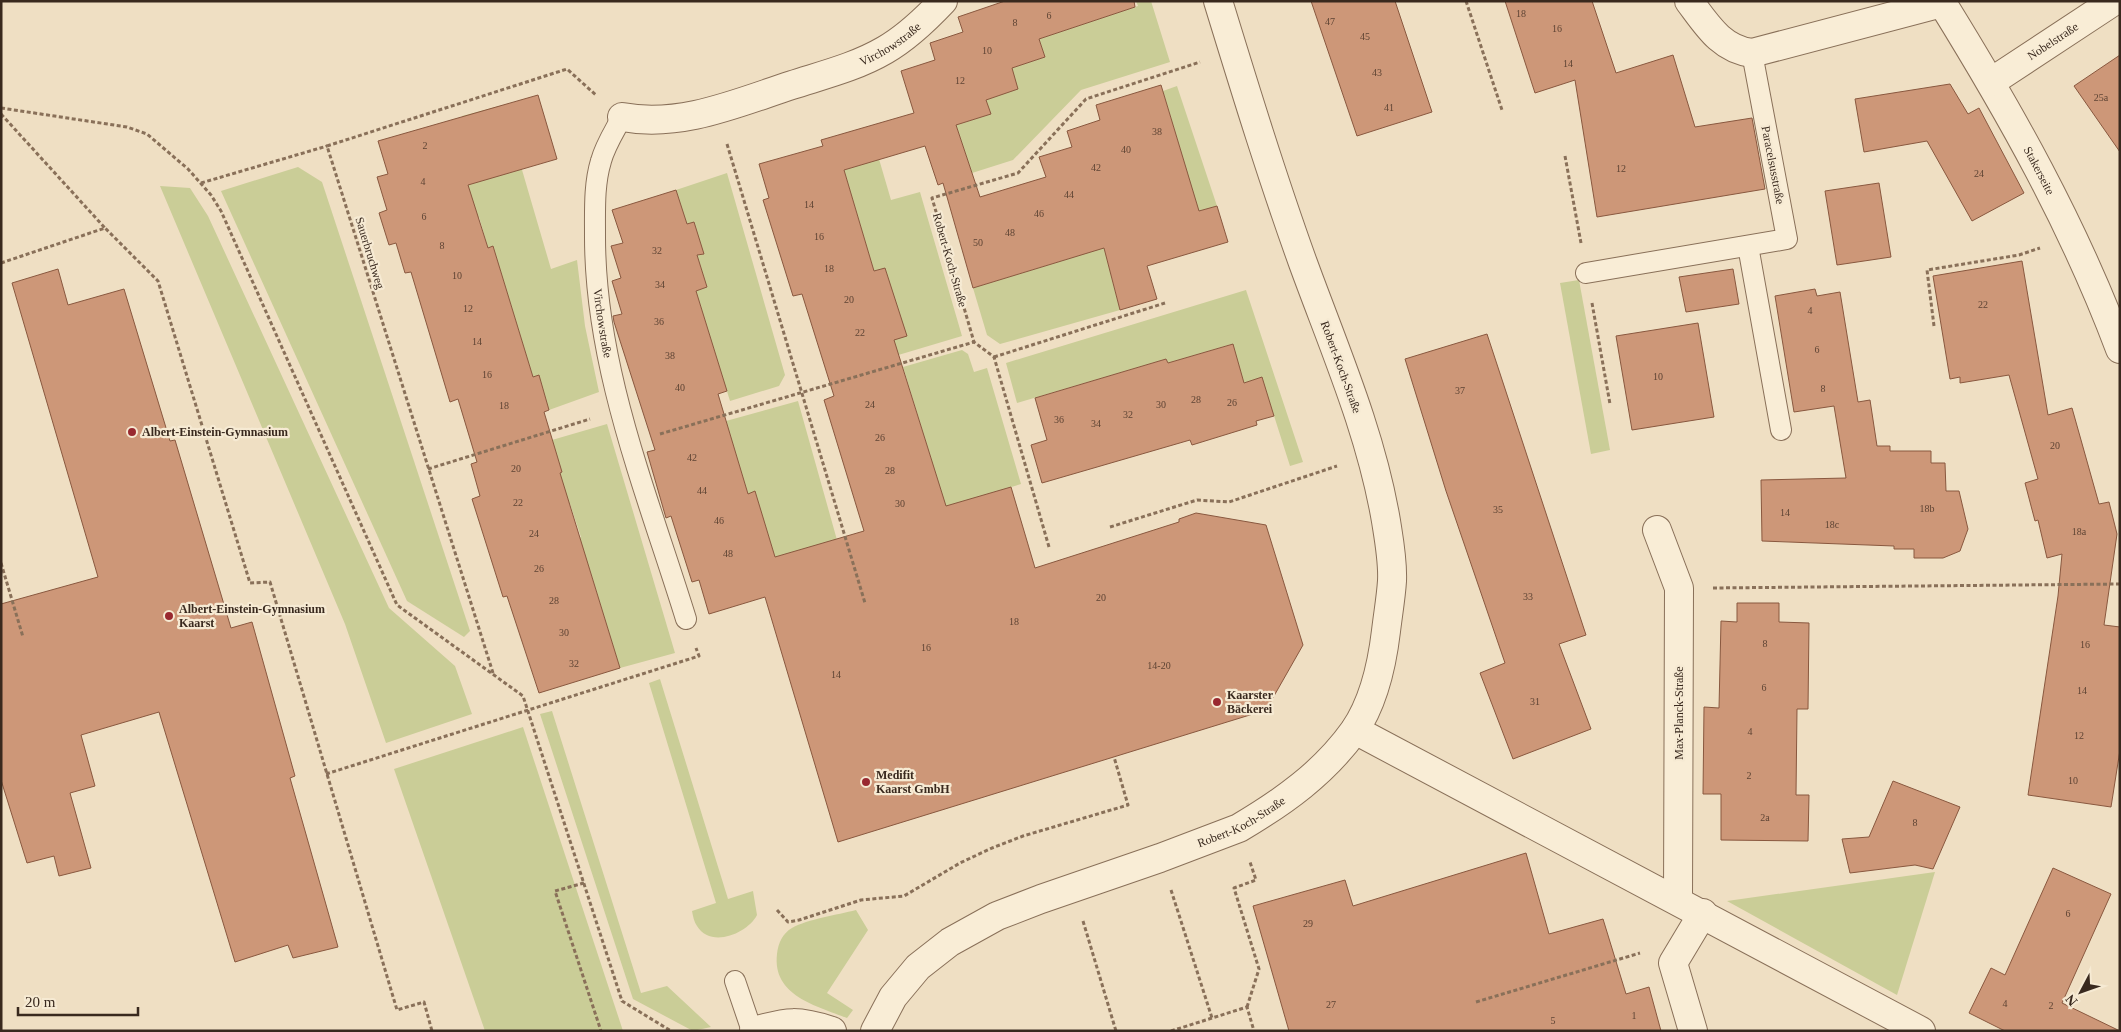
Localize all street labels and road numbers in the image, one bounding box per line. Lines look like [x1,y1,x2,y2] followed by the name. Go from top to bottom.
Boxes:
[857,20,924,69] street label: Virchowstraße
[2025,20,2081,63] street label: Nobelstraße
[1759,125,1787,205] street label: Paracelsusstraße
[2021,144,2058,197] street label: Stakerseite
[930,211,970,309] street label: Robert-Koch-Straße
[352,215,388,291] street label: Sauerbruchweg
[591,288,615,359] street label: Virchowstraße
[1318,319,1364,415] street label: Robert-Koch-Straße
[1672,666,1686,760] street label: Max-Planck-Straße
[1195,793,1288,850] street label: Robert-Koch-Straße

